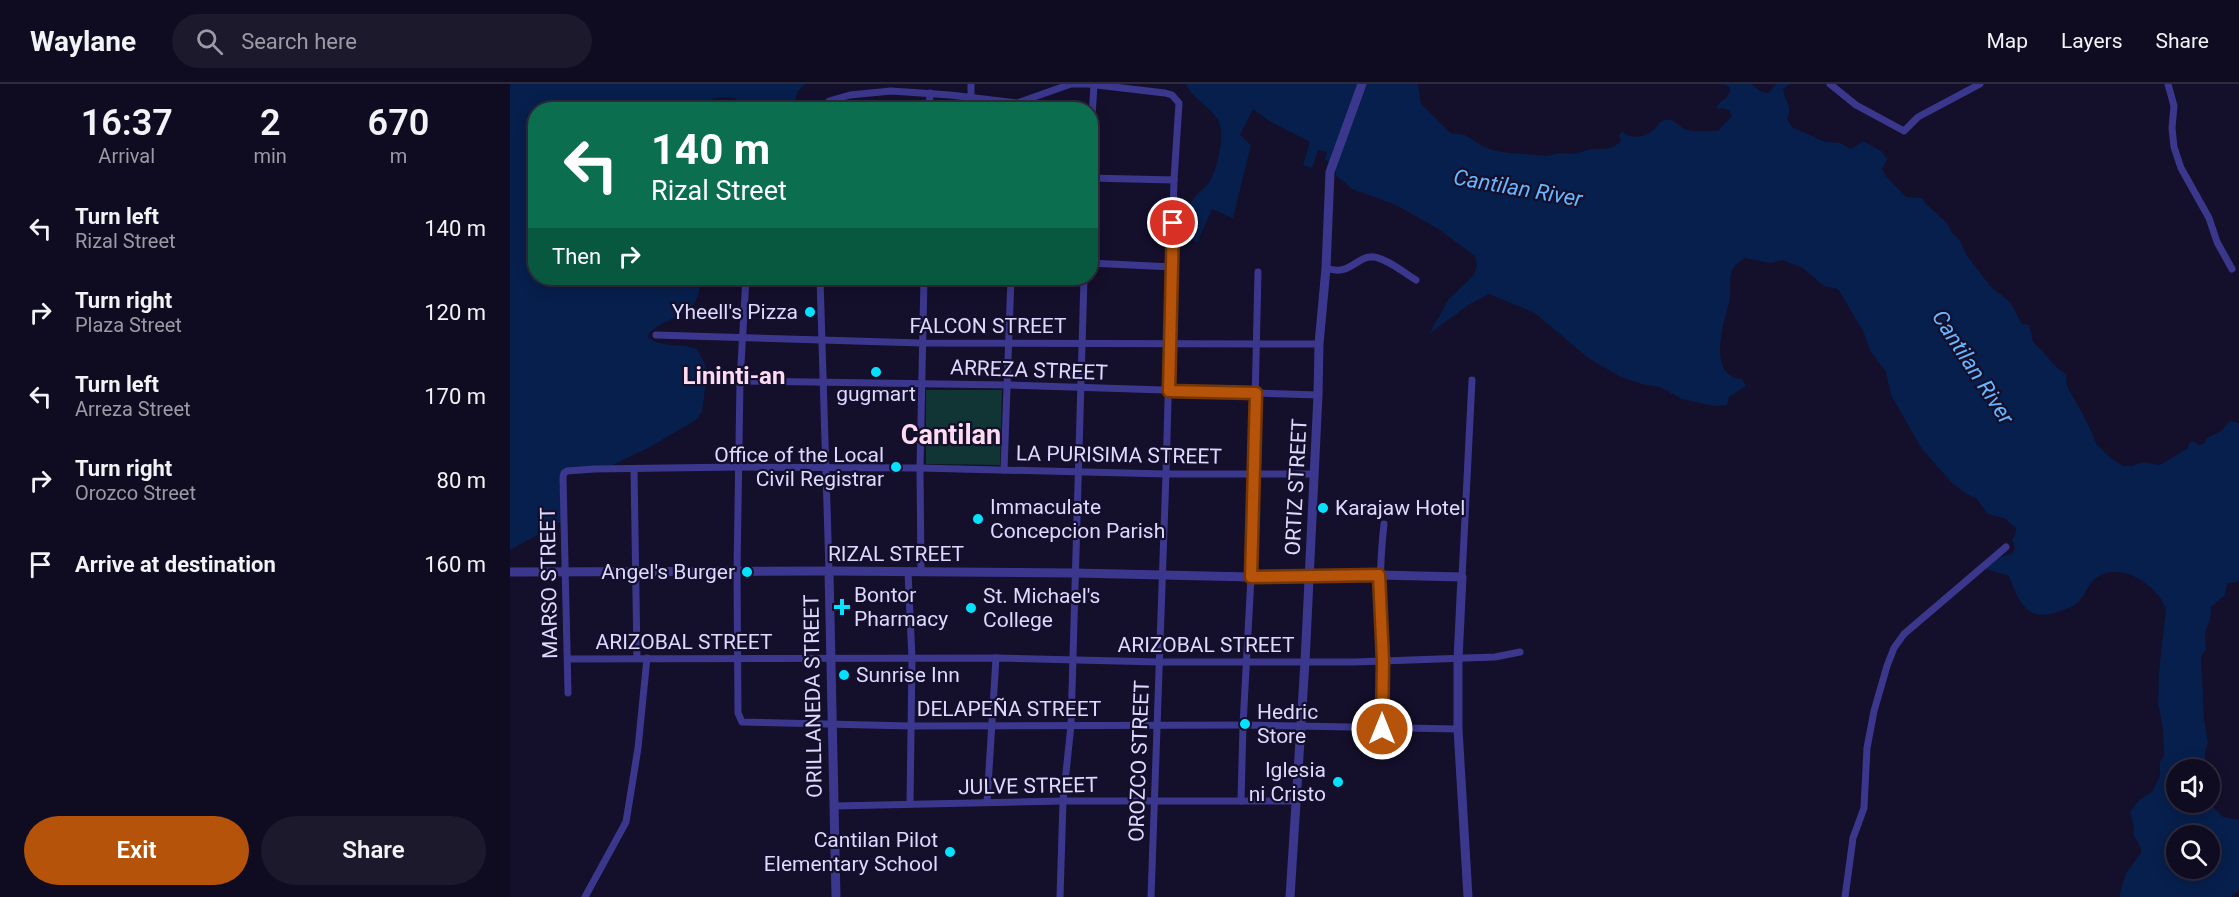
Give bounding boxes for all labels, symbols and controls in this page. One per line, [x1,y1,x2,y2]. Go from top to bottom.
search box [172,14,592,68]
text: Waylane [30,25,136,58]
icon: search [193,25,226,58]
text: Search here [241,29,357,54]
text: Map [1986,29,2028,53]
text: Layers [2061,29,2122,53]
text: Share [2155,29,2209,53]
text: 16:37 [81,102,173,144]
text: 2 [260,102,280,144]
text: 670 [368,102,429,144]
text: 140 m [651,125,770,174]
icon: left [552,126,630,204]
text: Arrival [98,144,155,168]
text: min [253,144,287,168]
text: m [390,144,407,168]
water label: Cantilan River [1452,164,1585,212]
text: Rizal Street [651,175,787,207]
pin [1147,197,1198,248]
text: Turn left [75,204,159,229]
icon: arrive [1156,206,1189,239]
icon: left [24,212,57,245]
text: 140 m [424,216,486,241]
text: Rizal Street [75,229,176,253]
icon: right [613,240,646,273]
text: Then [552,244,601,269]
text: Turn right [75,288,172,313]
icon: right [24,296,57,329]
text: 120 m [424,300,486,325]
place label: Yheell's Pizza [672,300,798,324]
marker: Yheell's Pizza [803,305,817,319]
water label: Cantilan River [1927,305,2019,429]
text: Plaza Street [75,313,182,337]
street label: FALCON STREET [909,314,1067,338]
street label: ARREZA STREET [950,355,1109,385]
district label: Lininti-an [683,362,785,390]
marker: gugmart [869,365,883,379]
text: Turn left [75,372,159,397]
icon: left [24,380,57,413]
place label: gugmart [836,382,916,406]
text: 170 m [424,384,486,409]
text: Arreza Street [75,397,191,421]
street label: ORTIZ STREET [1280,417,1312,556]
district label: Cantilan [901,419,1001,451]
street label: LA PURISIMA STREET [1016,441,1223,469]
place label: Office of the Local Civil Registrar [714,443,884,491]
text: Turn right [75,456,172,481]
marker: Office of the Local Civil Registrar [889,460,903,474]
icon: right [24,464,57,497]
text: 80 m [437,468,486,493]
text: Orozco Street [75,481,196,505]
place label: Immaculate Concepcion Parish [990,495,1165,543]
place label: Karajaw Hotel [1335,496,1465,520]
marker: Karajaw Hotel [1316,501,1330,515]
street label: MARSO STREET [536,506,562,659]
marker: Immaculate Concepcion Parish [971,512,985,526]
street label: RIZAL STREET [828,542,965,566]
icon: arrive [24,548,57,581]
text: Arrive at destination [75,552,276,577]
text: 160 m [424,552,486,577]
place label: Angel's Burger [601,560,735,584]
marker: Angel's Burger [740,565,754,579]
place label: Bontor Pharmacy [854,583,948,631]
place label: St. Michael's College [983,584,1100,632]
street label: ORILLANEDA STREET [799,594,827,798]
marker: Bontor Pharmacy [835,600,849,614]
marker: St. Michael's College [964,601,978,615]
street label: ARIZOBAL STREET [596,630,773,654]
street label: ARIZOBAL STREET [1118,633,1295,657]
place label: Sunrise Inn [856,663,960,687]
marker: Sunrise Inn [837,668,851,682]
street label: OROZCO STREET [1124,679,1154,842]
street label: DELAPEÑA STREET [917,697,1102,721]
position arrow [1350,697,1414,761]
place label: Hedric Store [1257,700,1318,748]
marker: Hedric Store [1238,717,1252,731]
place label: Iglesia ni Cristo [1249,758,1326,806]
map controls [2166,759,2220,879]
button: sound [2166,759,2220,813]
street label: JULVE STREET [958,773,1099,799]
marker: Iglesia ni Cristo [1331,775,1345,789]
button: Exit [24,816,249,885]
button: Share [261,816,486,885]
button: search [2166,825,2220,879]
place label: Cantilan Pilot Elementary School [764,828,938,876]
marker: Cantilan Pilot Elementary School [943,845,957,859]

